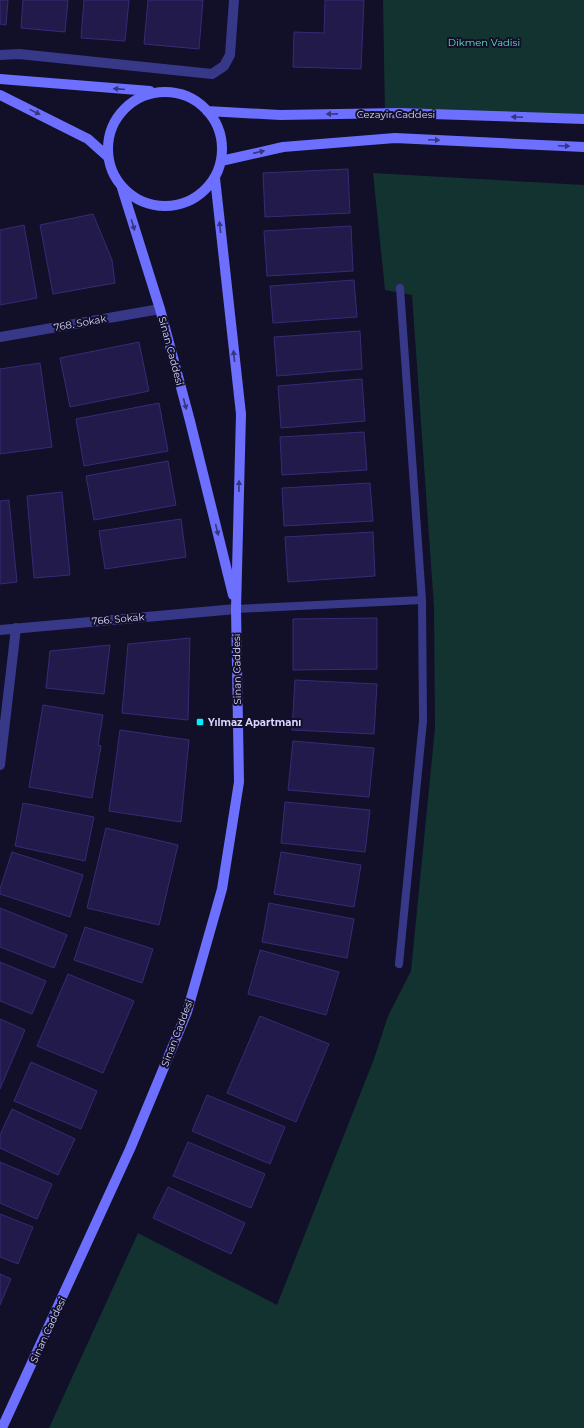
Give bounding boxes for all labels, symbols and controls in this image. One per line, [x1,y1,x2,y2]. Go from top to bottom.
park label: Dikmen Vadisi [448,36,520,49]
one-way arrow [113,85,125,92]
street label: Cezayir Caddesi [357,108,435,121]
one-way arrow [29,109,41,115]
one-way arrow [325,111,338,117]
one-way arrow [510,114,523,120]
one-way arrow [428,136,440,143]
one-way arrow [558,143,570,150]
one-way arrow [253,149,265,155]
one-way arrow [131,220,137,232]
one-way arrow [217,221,223,233]
street label: 768. Sokak [53,312,107,334]
street label: Sinan Caddesi [156,315,186,387]
one-way arrow [231,350,238,362]
one-way arrow [183,398,189,410]
one-way arrow [236,479,242,492]
one-way arrow [214,524,220,536]
street label: 766. Sokak [91,610,145,628]
street label: Sinan Caddesi [230,633,244,705]
place label: Yılmaz Apartmanı [207,716,301,729]
marker: Yılmaz Apartmanı [195,717,205,727]
street label: Sinan Caddesi [158,998,196,1068]
street label: Sinan Caddesi [27,1295,69,1365]

